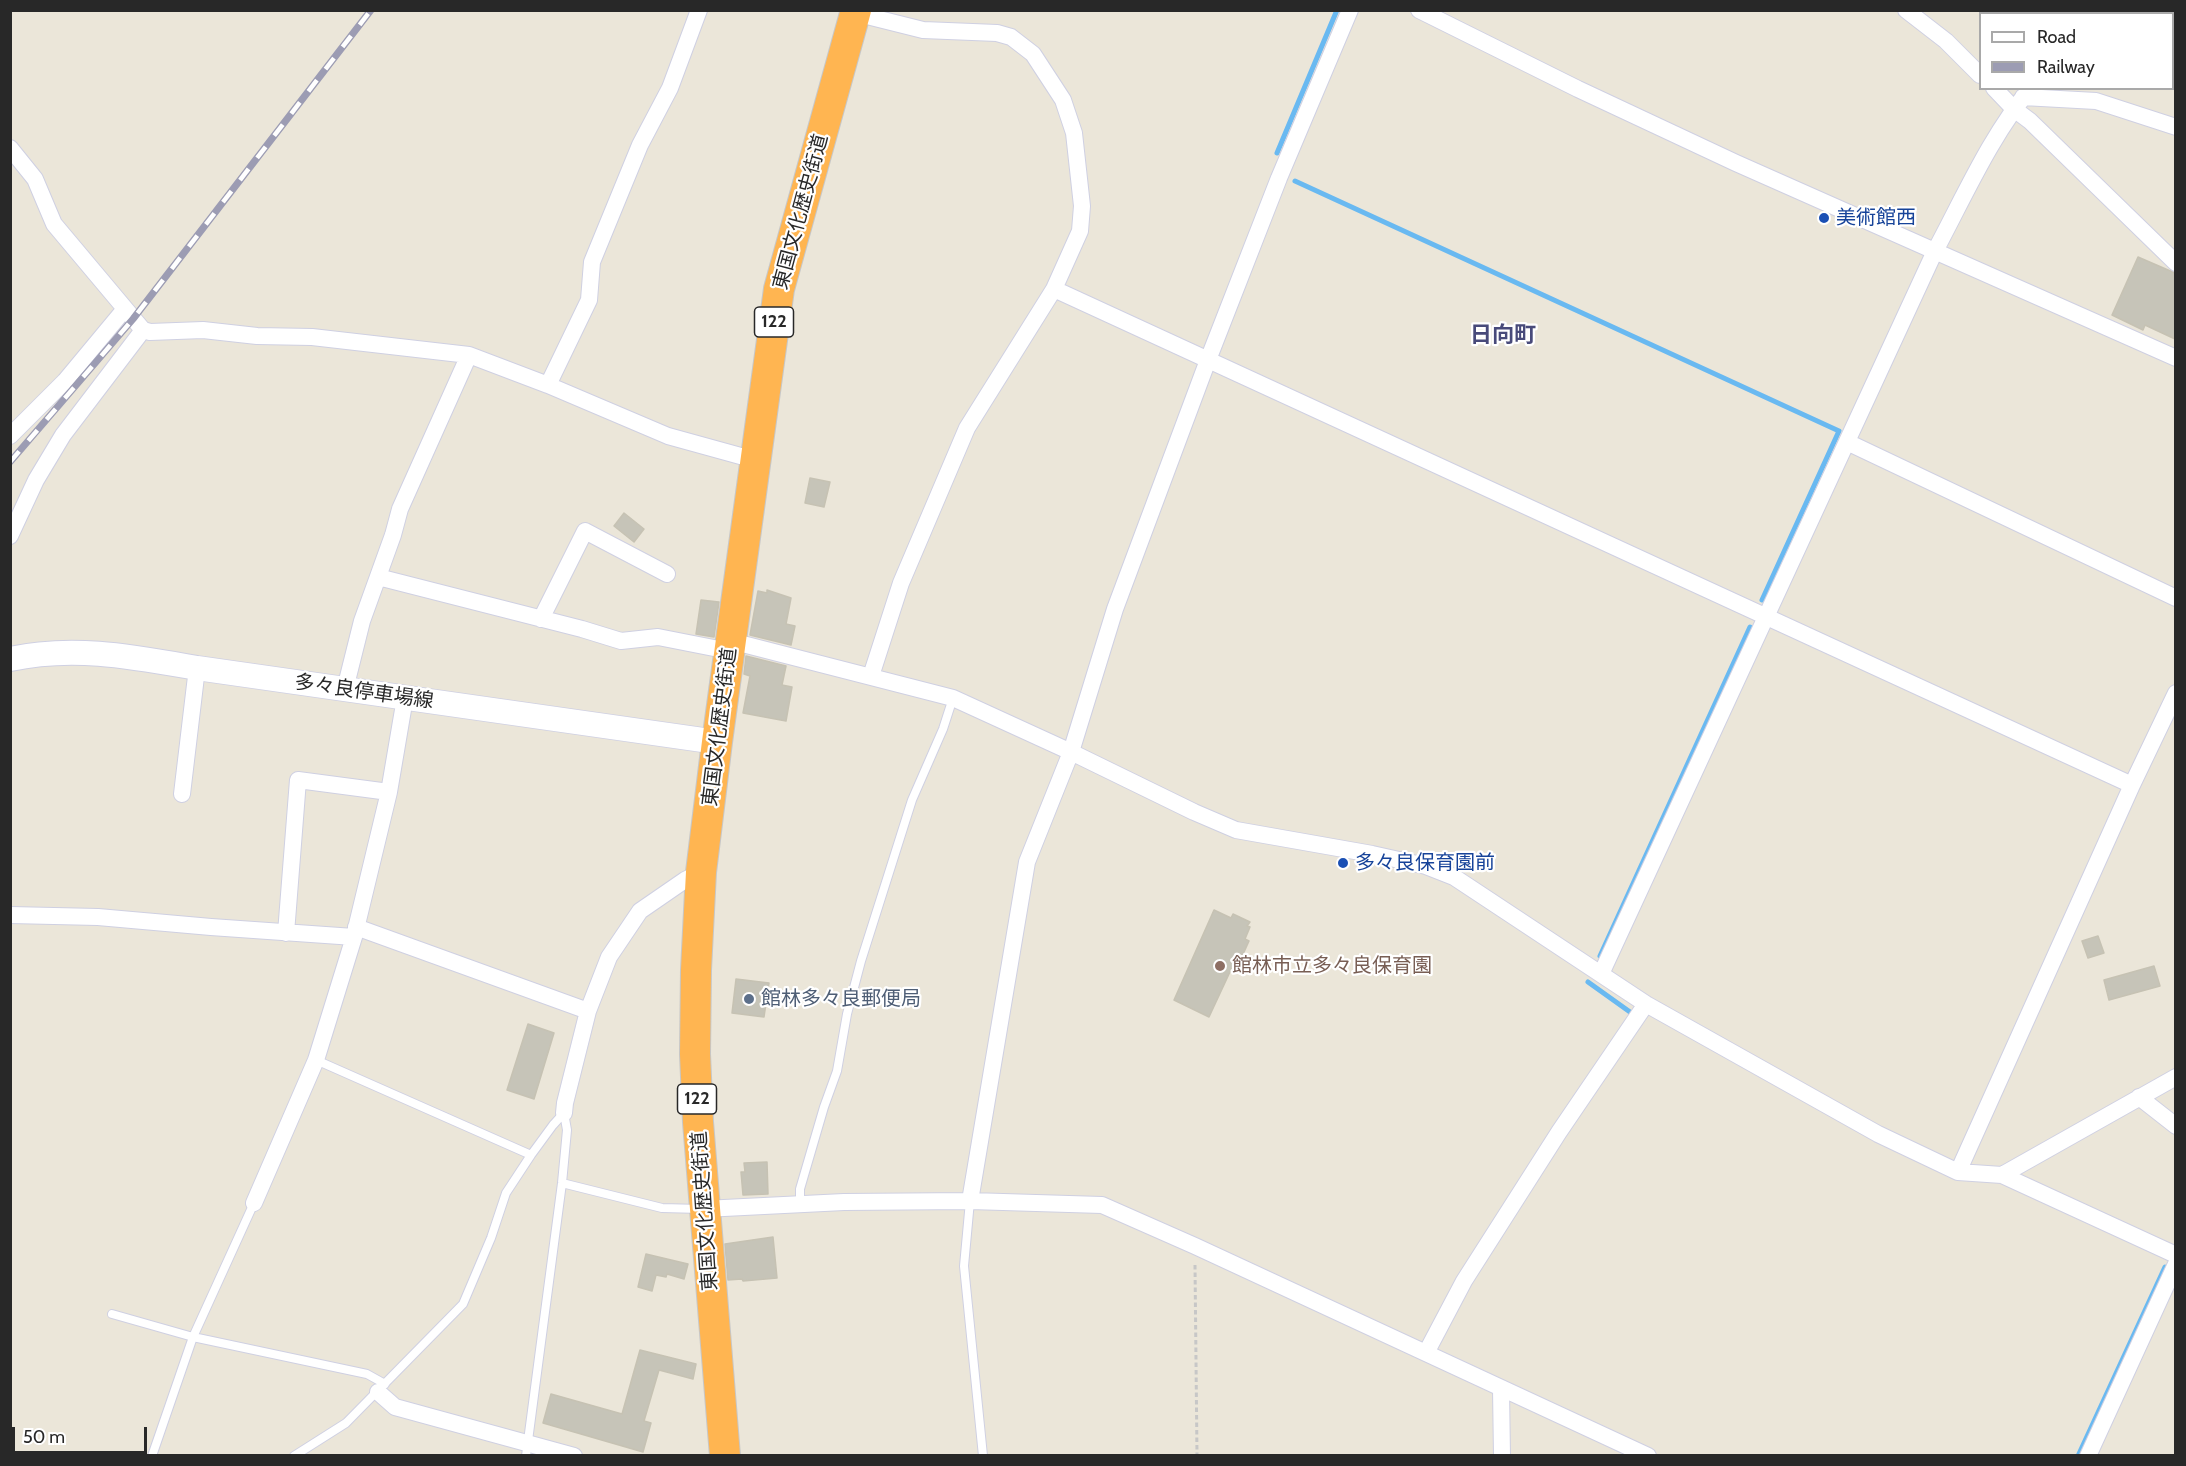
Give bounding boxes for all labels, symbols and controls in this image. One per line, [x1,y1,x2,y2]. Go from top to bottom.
legend [1979,12,2174,90]
text: Road [2037,26,2076,48]
text: Railway [2037,56,2095,78]
street label: 東国文化歴史街道 [769,132,833,292]
place label: 美術館西 [1836,206,1916,230]
marker: 美術館西 [1817,211,1831,225]
road number: 122 [754,307,794,337]
district label: 日向町 [1470,323,1536,349]
street label: 東国文化歴史街道 [698,646,742,808]
street label: 多々良停車場線 [293,670,435,714]
place label: 多々良保育園前 [1355,851,1495,875]
marker: 多々良保育園前 [1336,856,1350,870]
place label: 館林市立多々良保育園 [1232,954,1432,978]
marker: 館林市立多々良保育園 [1213,959,1227,973]
place label: 館林多々良郵便局 [761,987,921,1011]
marker: 館林多々良郵便局 [742,992,756,1006]
road number: 122 [678,1084,716,1114]
street label: 東国文化歴史街道 [687,1130,723,1292]
scale bar [15,1415,150,1453]
text: 50 m [23,1426,65,1448]

